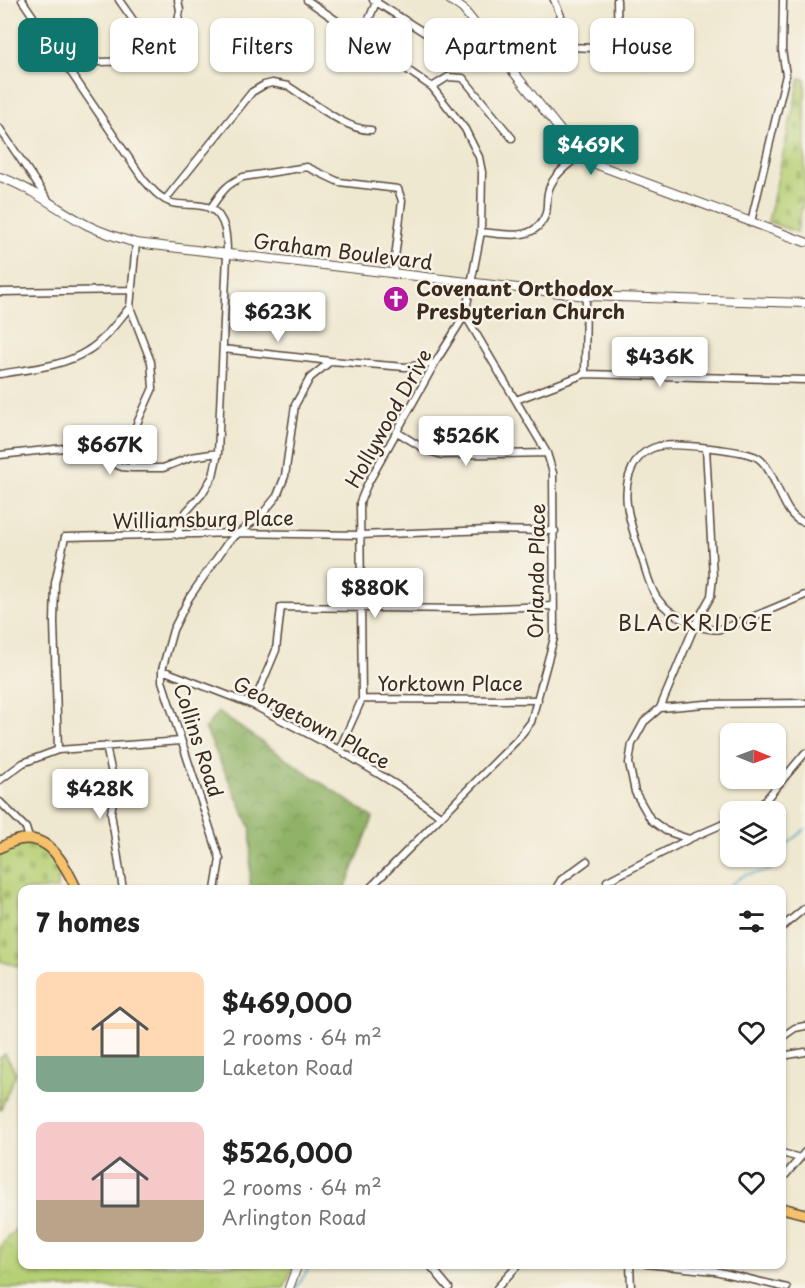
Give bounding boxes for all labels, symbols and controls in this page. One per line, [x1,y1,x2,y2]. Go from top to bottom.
chip: Buy [18,18,98,72]
chip: Rent [110,18,198,72]
chip: Filters [210,18,314,72]
chip: New [326,18,412,72]
chip: Apartment [424,18,578,72]
chip: House [590,18,694,72]
pin: $469K [549,125,633,176]
text: $469K [557,129,625,159]
street label: Graham Boulevard [252,225,434,277]
place label: Covenant Orthodox Presbyterian Church [416,273,625,326]
church icon: Covenant Orthodox Presbyterian Church [381,284,411,314]
pin: $623K [236,292,320,343]
text: $623K [244,296,312,326]
pin: $436K [618,337,702,388]
text: $436K [626,341,694,371]
street label: Hollywood Drive [337,343,439,493]
pin: $526K [424,416,508,467]
text: $526K [433,420,499,450]
pin: $667K [68,425,152,476]
text: $667K [77,429,143,459]
street label: Williamsburg Place [112,502,294,536]
street label: Orlando Place [520,503,552,639]
pin: $880K [333,568,417,619]
text: $880K [341,572,409,602]
district label: BLACKRIDGE [618,606,774,638]
street label: Georgetown Place [228,668,396,776]
street label: Yorktown Place [377,668,523,698]
street label: Collins Road [166,679,232,801]
north arrow [720,723,786,789]
map controls [720,723,786,867]
pin: $428K [58,769,142,820]
text: $428K [66,773,134,803]
button: layers [720,801,786,867]
text: 7 homes [36,902,140,941]
icon: filters [735,905,768,938]
text: $469,000 [222,983,352,1022]
icon: home [84,996,156,1068]
icon: heart [735,1016,768,1049]
text: 2 rooms · 64 m² [222,1022,382,1052]
text: Laketon Road [222,1052,353,1082]
text: $526,000 [222,1133,353,1172]
icon: home [84,1146,156,1218]
icon: heart [735,1166,768,1199]
text: 2 rooms · 64 m² [222,1172,382,1202]
text: Arlington Road [222,1202,367,1232]

